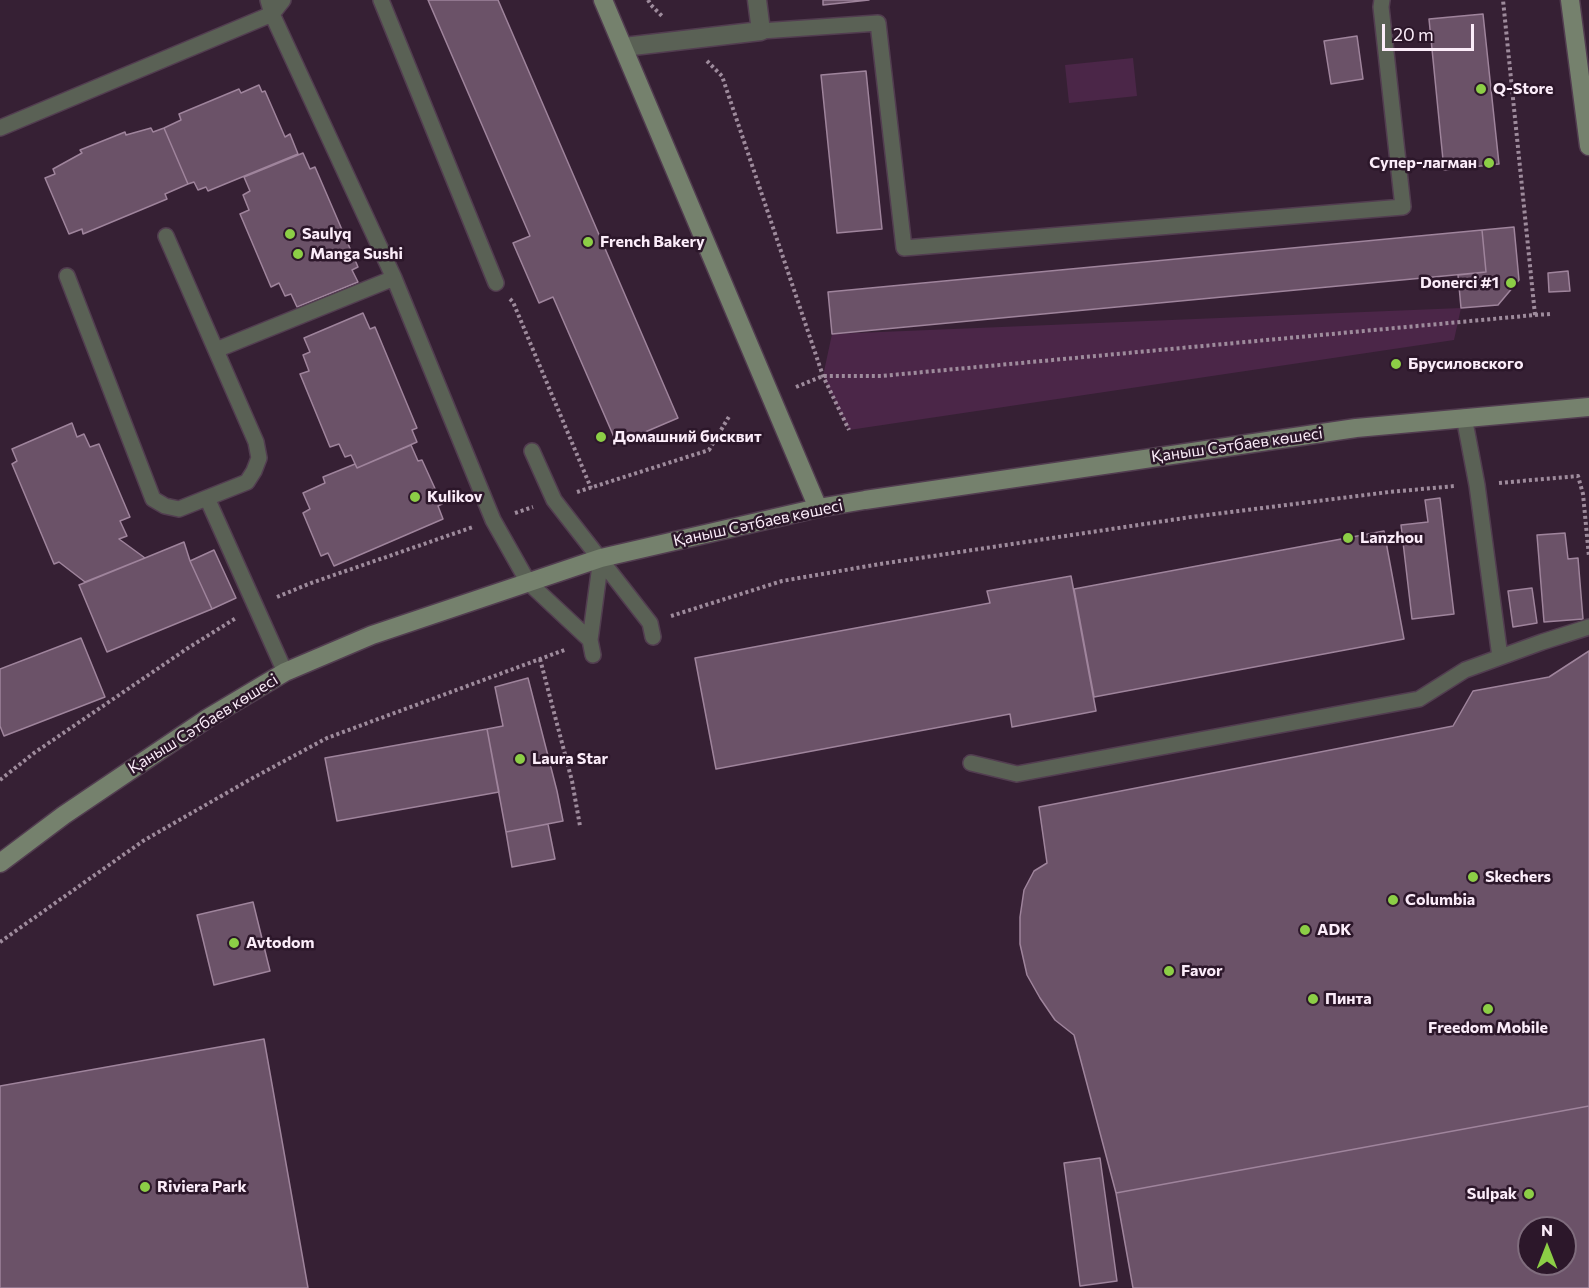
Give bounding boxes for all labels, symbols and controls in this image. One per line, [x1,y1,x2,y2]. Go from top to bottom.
scale bar [1385,12,1476,50]
text: 20 m [1393,23,1434,45]
place label: Q-Store [1493,79,1553,99]
marker: Q-Store [1474,82,1488,96]
place label: Супер-лагман [1369,153,1477,173]
marker: Супер-лагман [1482,156,1496,170]
place label: Saulyq [302,224,351,244]
marker: Saulyq [283,227,297,241]
place label: French Bakery [600,232,705,252]
marker: French Bakery [581,235,595,249]
place label: Manga Sushi [310,244,403,264]
marker: Manga Sushi [291,247,305,261]
place label: Donerci #1 [1420,273,1499,293]
marker: Donerci #1 [1504,276,1518,290]
place label: Брусиловского [1408,354,1523,374]
marker: Брусиловского [1389,357,1403,371]
street label: Қаныш Сәтбаев көшесі [1150,423,1324,467]
place label: Домашний бисквит [613,427,762,447]
marker: Домашний бисквит [594,430,608,444]
place label: Kulikov [427,487,483,507]
marker: Kulikov [408,490,422,504]
street label: Қаныш Сәтбаев көшесі [671,496,845,550]
place label: Lanzhou [1360,528,1423,548]
marker: Lanzhou [1341,531,1355,545]
street label: Қаныш Сәтбаев көшесі [125,670,281,778]
place label: Laura Star [532,749,608,769]
marker: Laura Star [513,752,527,766]
place label: Skechers [1485,867,1551,887]
marker: Skechers [1466,870,1480,884]
place label: Columbia [1405,890,1475,910]
marker: Columbia [1386,893,1400,907]
place label: ADK [1317,920,1351,940]
marker: ADK [1298,923,1312,937]
place label: Avtodom [246,933,315,953]
marker: Avtodom [227,936,241,950]
place label: Favor [1181,961,1223,981]
marker: Favor [1162,964,1176,978]
place label: Пинта [1325,989,1372,1009]
marker: Пинта [1306,992,1320,1006]
marker: Freedom Mobile [1481,1002,1495,1016]
place label: Freedom Mobile [1428,1018,1548,1038]
place label: Riviera Park [157,1177,247,1197]
marker: Riviera Park [138,1180,152,1194]
place label: Sulpak [1467,1184,1517,1204]
marker: Sulpak [1522,1187,1536,1201]
north arrow [1517,1216,1577,1276]
text: N [1541,1220,1553,1239]

